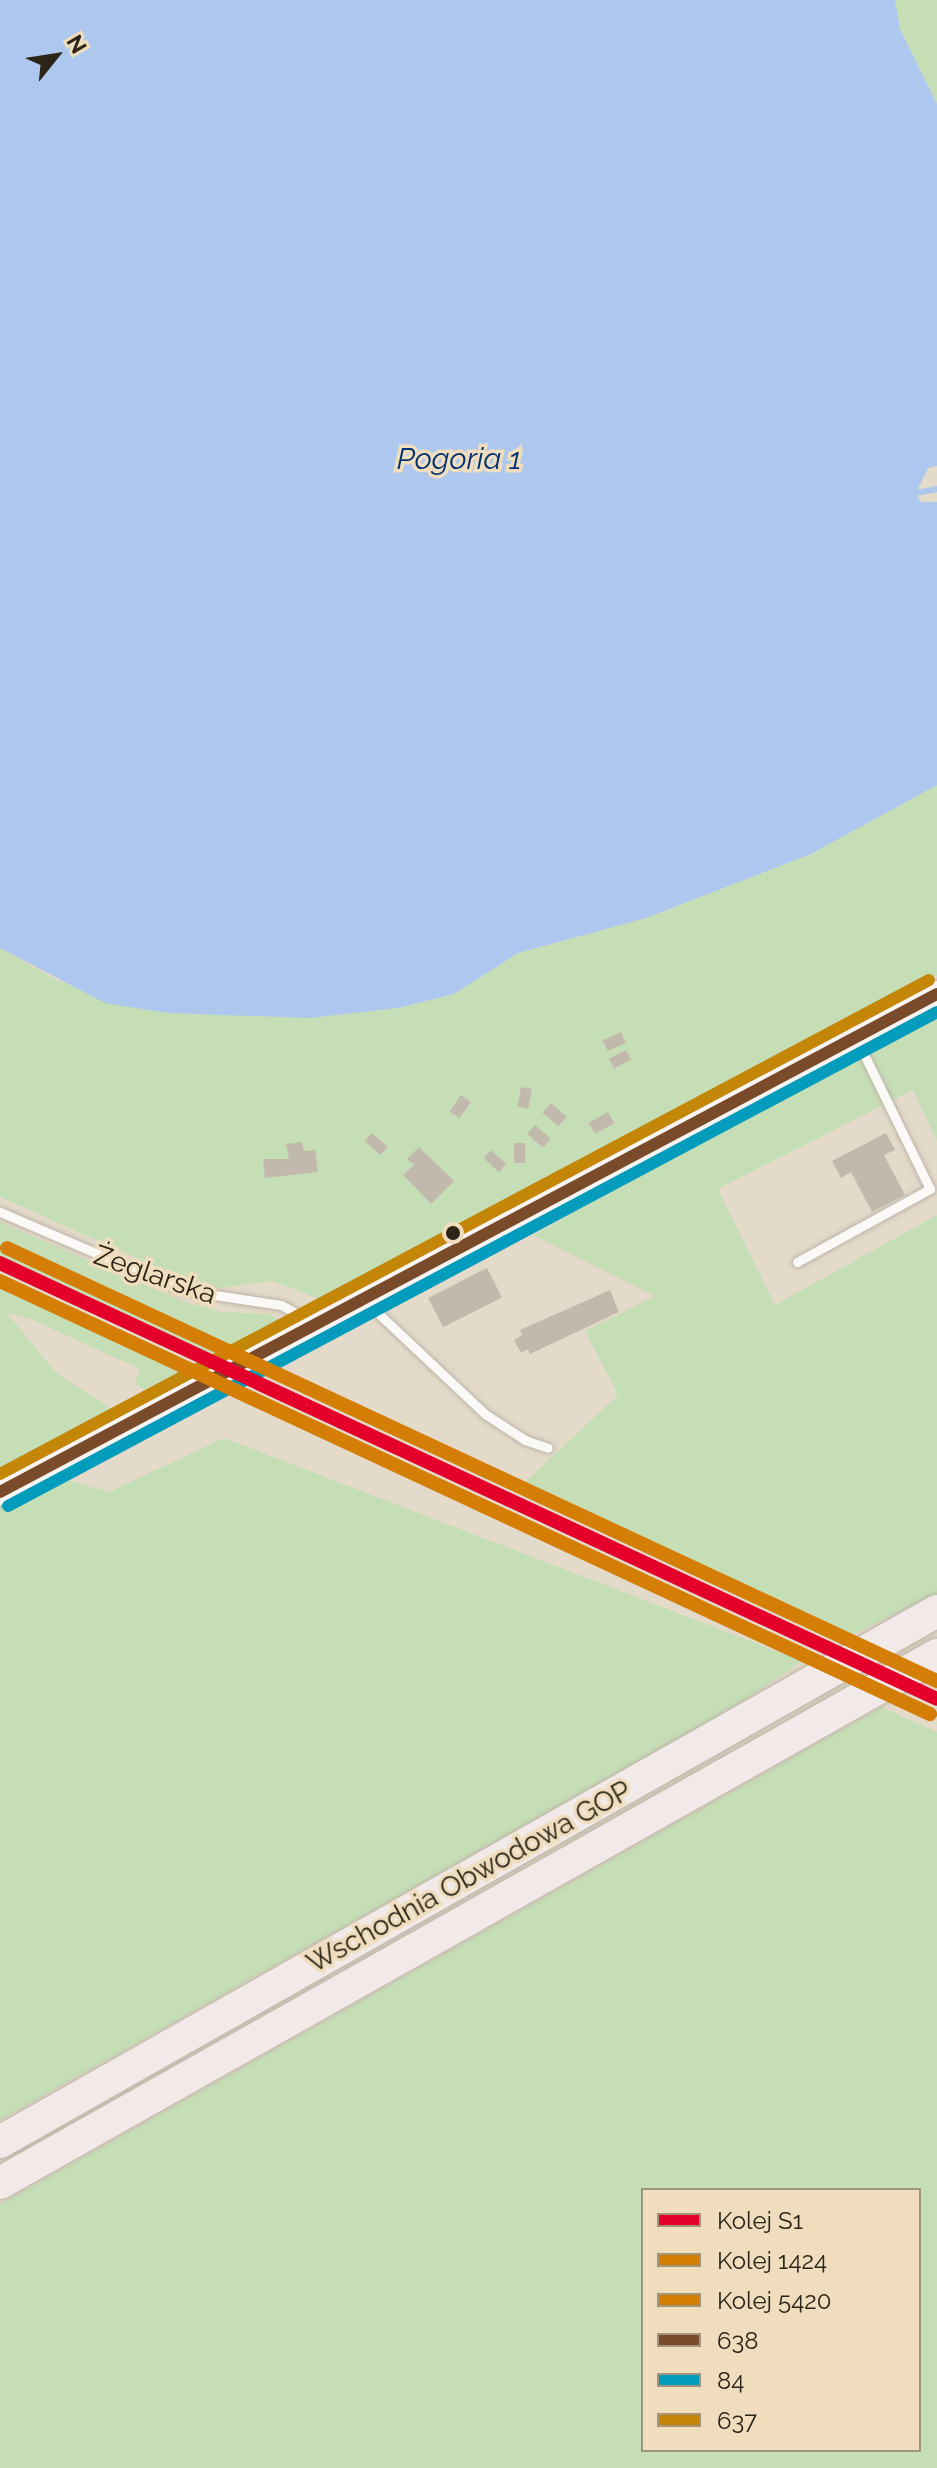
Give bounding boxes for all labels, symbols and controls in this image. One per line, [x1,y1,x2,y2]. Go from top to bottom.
north arrow [16,16,96,96]
text: N [61,30,92,58]
water label: Pogoria 1 [397,441,521,477]
unlabelled marker [445,1225,461,1241]
street label: Żeglarska [89,1238,221,1312]
street label: Wschodnia Obwodowa GOP [301,1774,637,1980]
legend [641,2188,921,2452]
text: Kolej S1 [717,2206,803,2235]
text: Kolej 1424 [717,2246,827,2275]
text: Kolej 5420 [717,2286,831,2315]
text: 638 [717,2326,759,2355]
text: 84 [717,2366,744,2395]
text: 637 [717,2406,757,2435]

